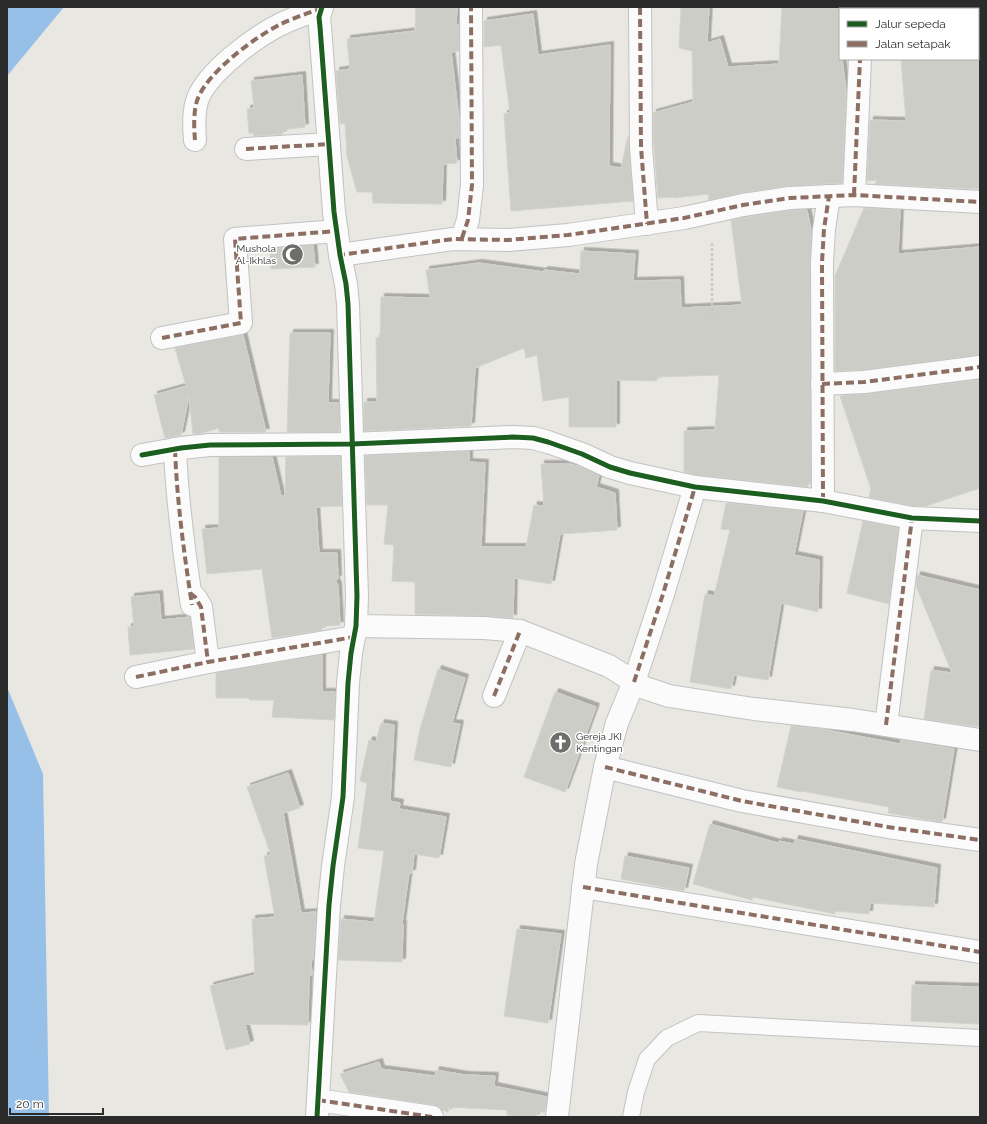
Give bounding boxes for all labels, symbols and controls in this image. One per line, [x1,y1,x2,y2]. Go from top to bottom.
legend [839,8,979,60]
text: Jalur sepeda [875,17,946,31]
text: Jalan setapak [875,37,951,51]
mosque icon: Mushola Al-Ikhlas [279,241,305,267]
place label: Mushola Al-Ikhlas [236,243,276,266]
church icon: Gereja JKI Kentingan [547,729,573,755]
place label: Gereja JKI Kentingan [576,731,623,754]
scale bar [10,1090,103,1116]
text: 20 m [16,1097,44,1111]

